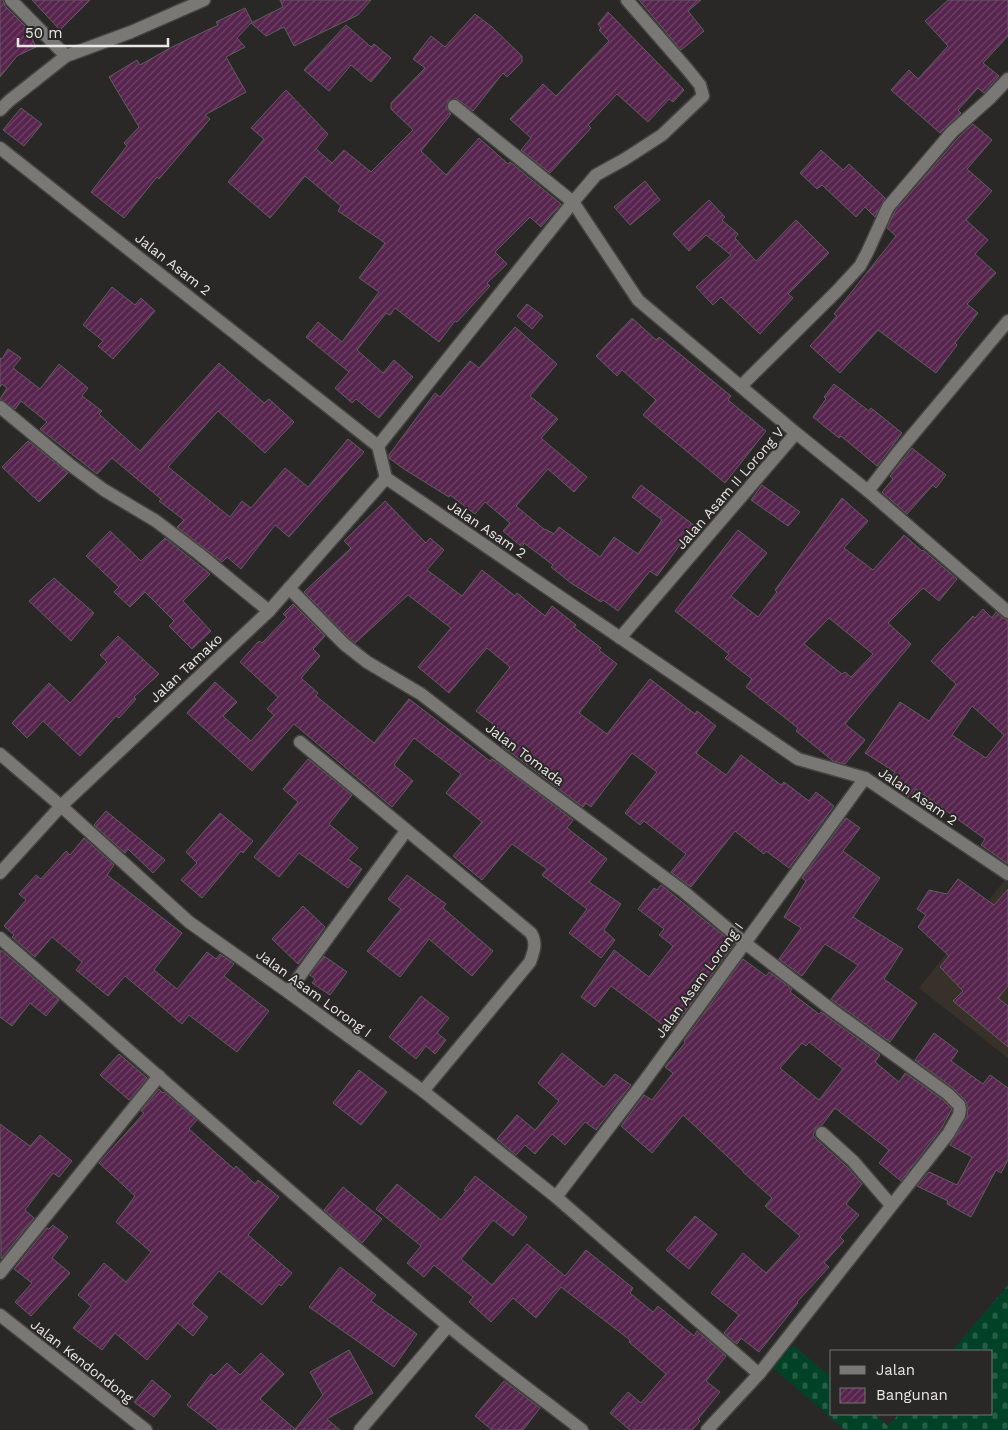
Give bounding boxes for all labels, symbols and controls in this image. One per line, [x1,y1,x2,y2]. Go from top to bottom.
scale bar [18,15,168,47]
text: 50 m [25,24,62,42]
street label: Jalan Asam 2 [132,230,214,298]
street label: Jalan Asam II Lorong V [673,424,787,552]
street label: Jalan Asam 2 [445,497,529,561]
street label: Jalan Tamako [146,630,226,706]
street label: Jalan Tomada [483,719,567,789]
street label: Jalan Asam 2 [876,764,960,828]
street label: Jalan Asam Lorong I [652,919,746,1041]
street label: Jalan Asam Lorong I [253,946,375,1040]
street label: Jalan Kendondong [28,1316,137,1406]
legend [830,1350,993,1415]
text: Jalan [876,1361,915,1379]
text: Bangunan [876,1386,948,1404]

